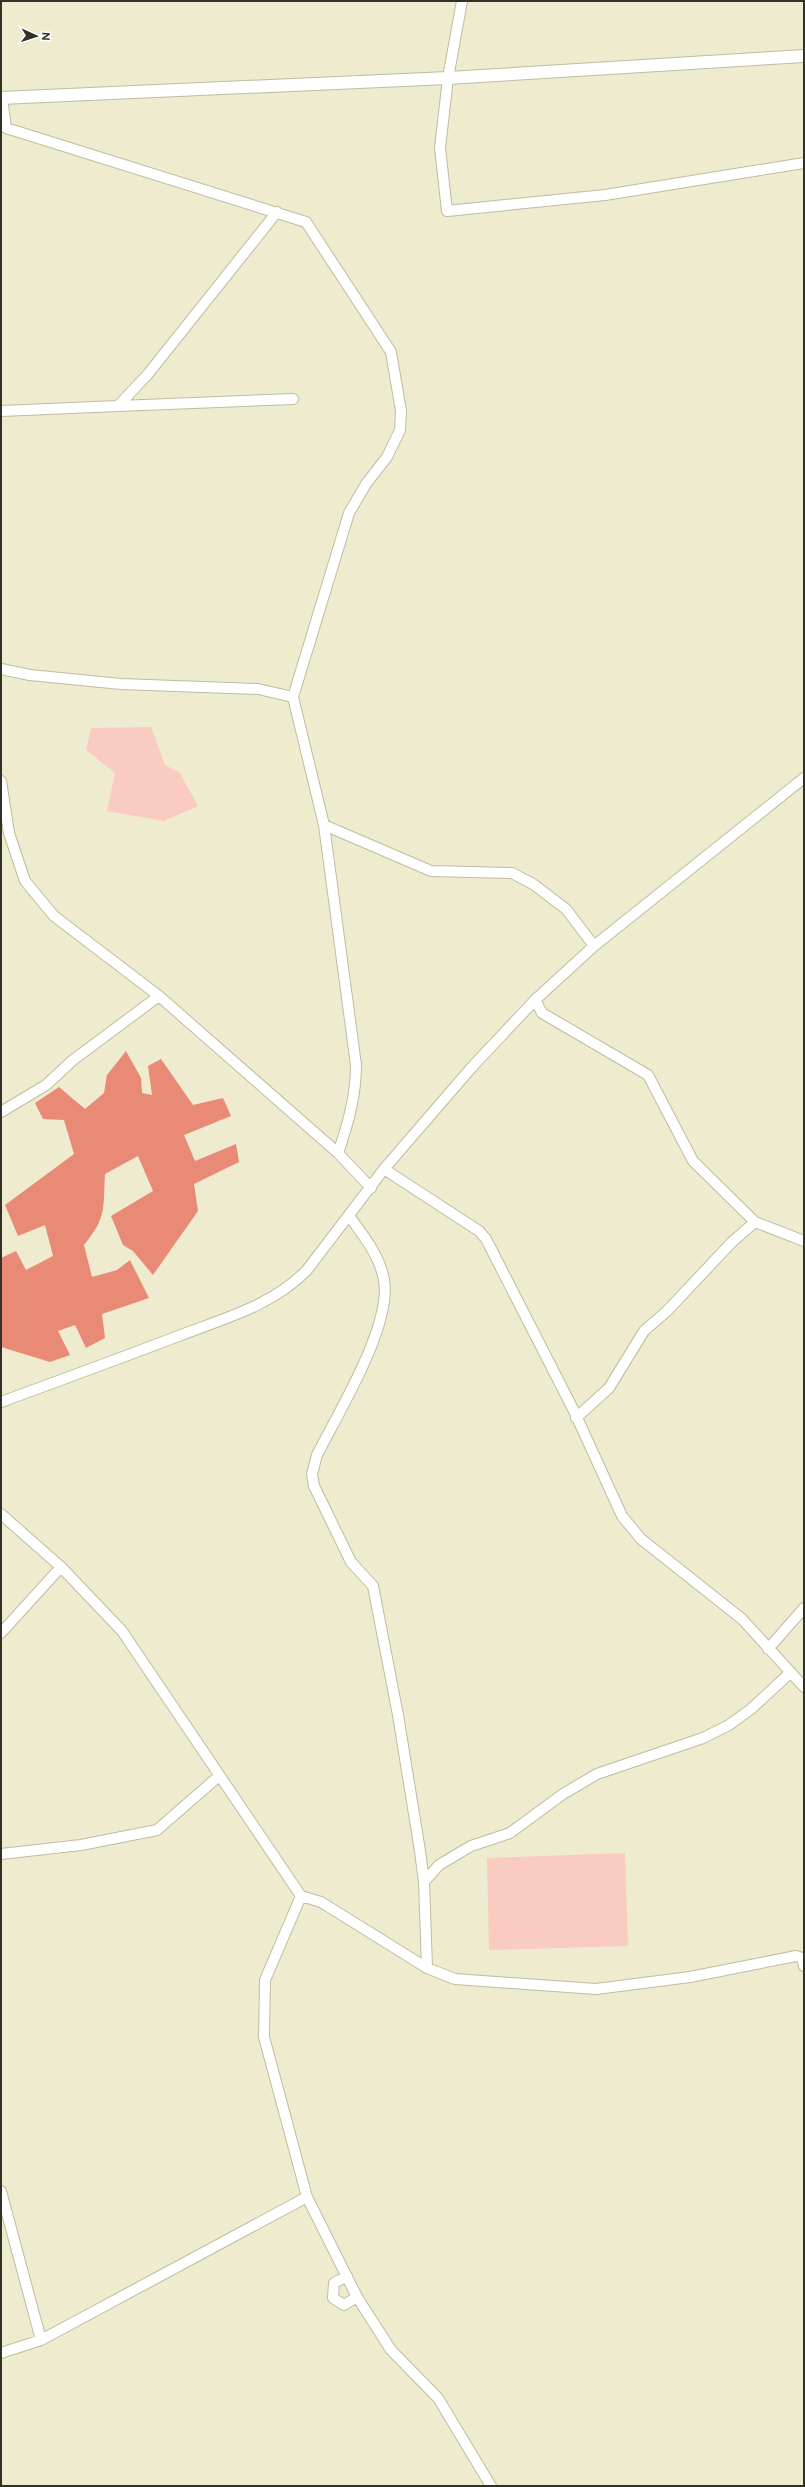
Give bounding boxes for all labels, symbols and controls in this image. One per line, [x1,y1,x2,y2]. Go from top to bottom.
north arrow [16,16,56,56]
text: N [39,32,52,41]

